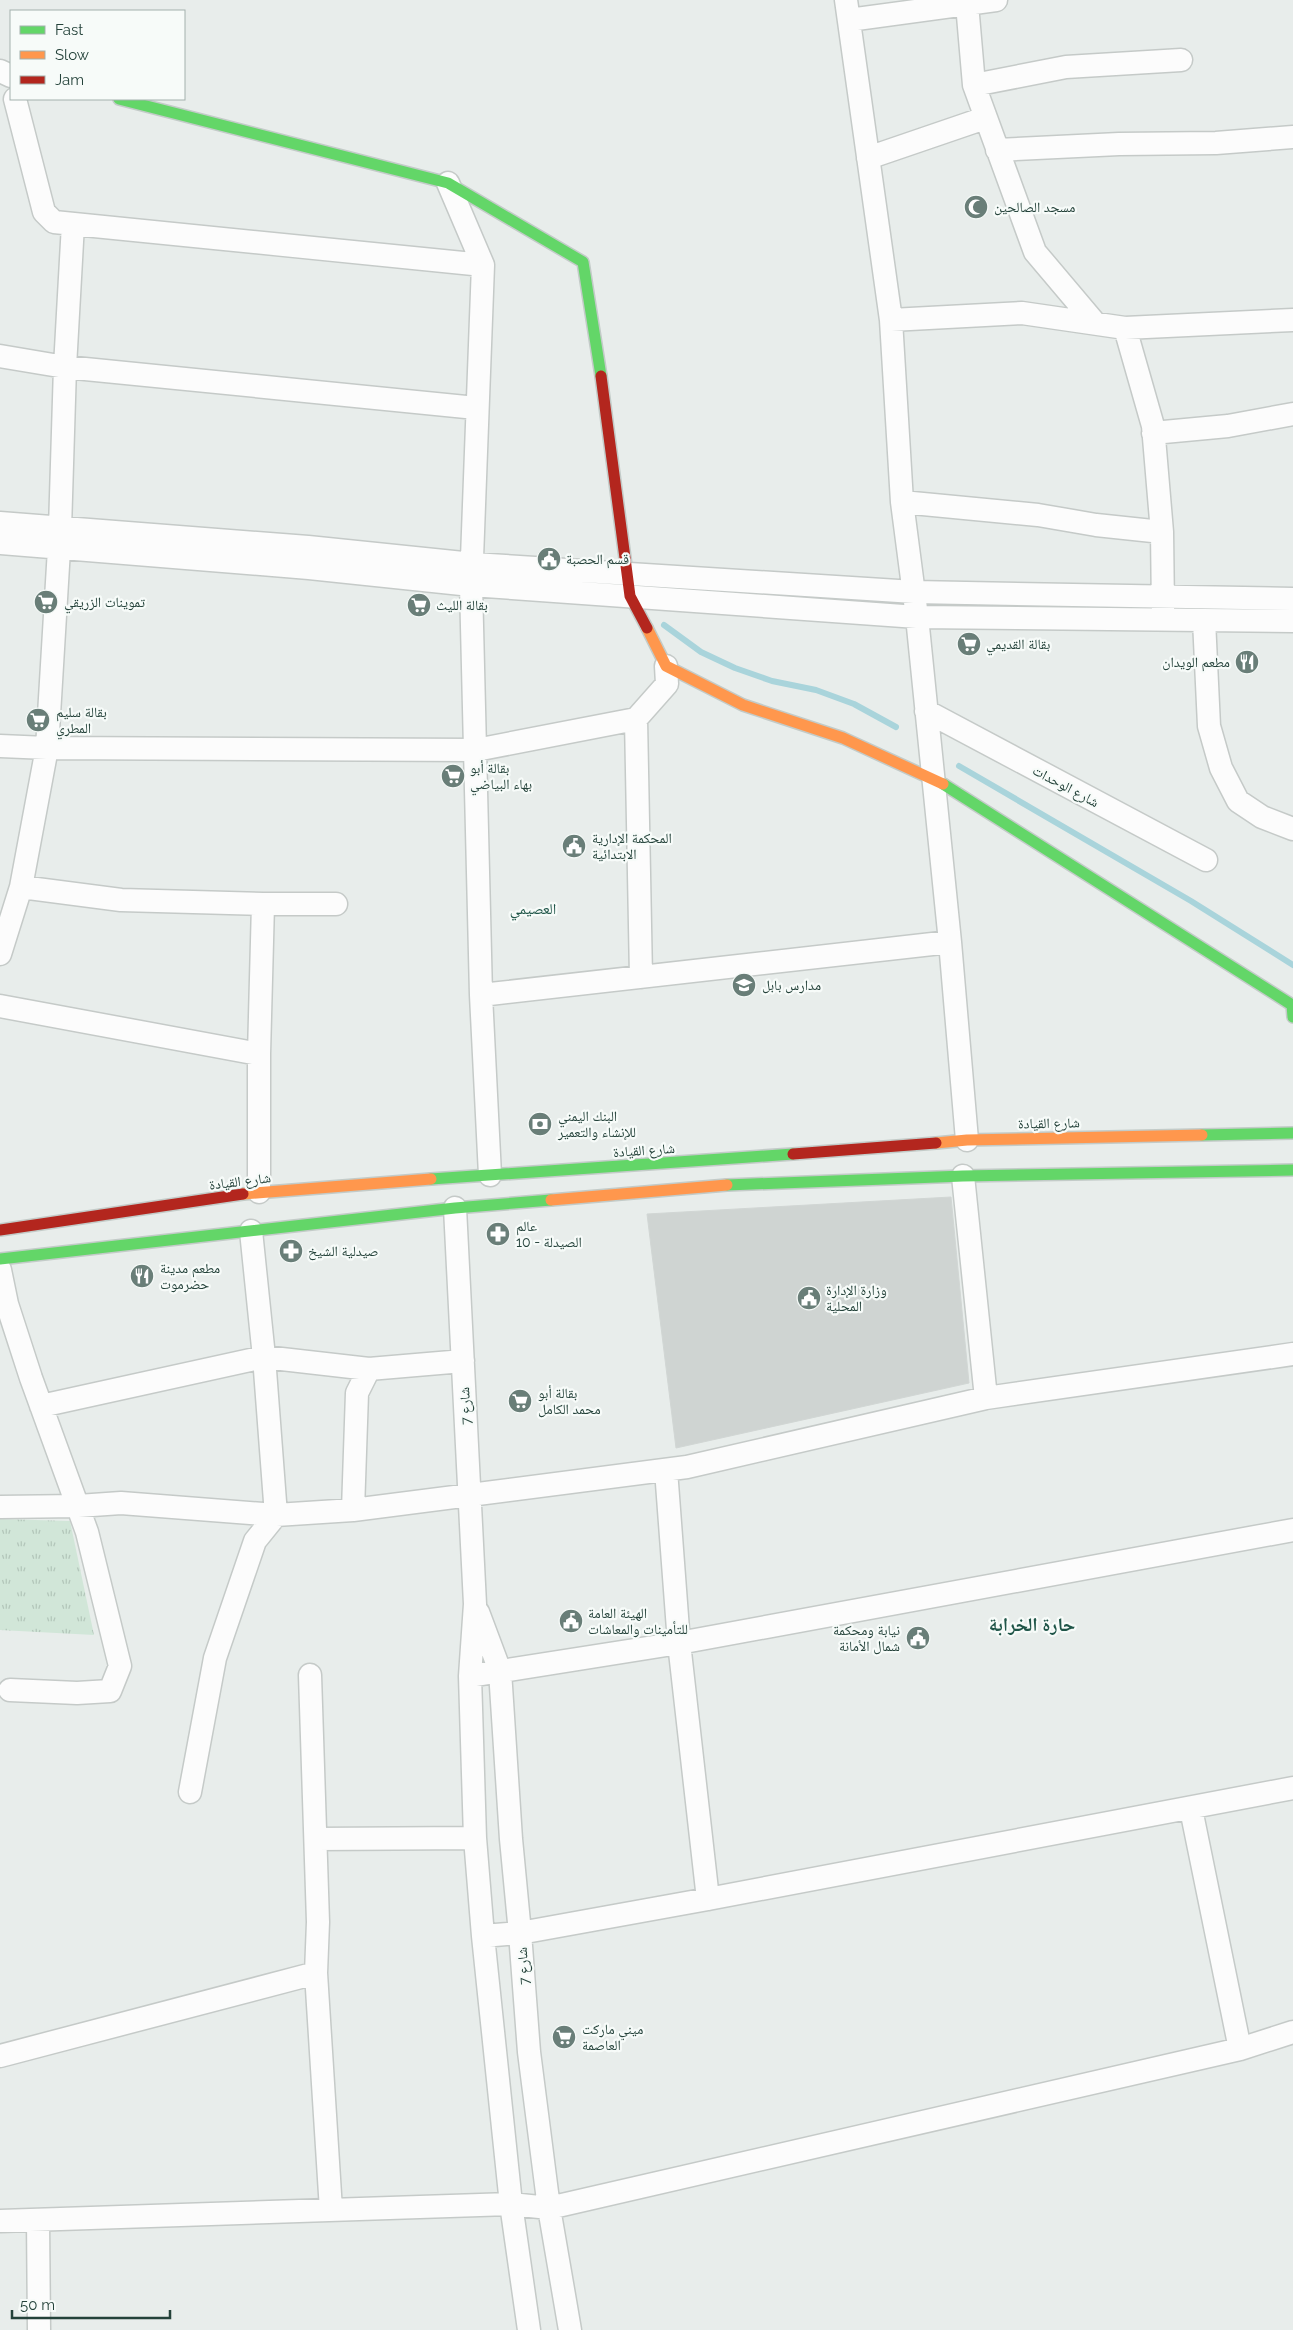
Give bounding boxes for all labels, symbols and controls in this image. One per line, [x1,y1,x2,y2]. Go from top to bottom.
legend [10,10,185,100]
text: Fast [55,21,83,39]
text: Slow [55,46,89,64]
text: Jam [55,71,84,89]
mosque icon: مسجد الصالحين [963,194,989,220]
place label: مسجد الصالحين [994,199,1075,216]
public building icon: قسم الحصبة [536,546,562,572]
place label: قسم الحصبة [566,551,629,569]
supermarket icon: تموينات الزريقي [33,589,59,615]
supermarket icon: بقالة الليث [406,592,432,618]
place label: تموينات الزريقي [64,594,145,614]
place label: بقالة الليث [436,597,488,613]
supermarket icon: بقالة القديمي [956,631,982,657]
place label: بقالة القديمي [986,636,1050,656]
restaurant icon: مطعم الويدان [1234,649,1260,675]
place label: مطعم الويدان [1162,654,1230,672]
place label: بقالة سليم المطري [56,704,107,740]
supermarket icon: بقالة سليم المطري [25,707,51,733]
place label: بقالة أبو بهاء البياضي [470,760,532,796]
street label: شارع الوحدات [1029,762,1102,812]
supermarket icon: بقالة أبو بهاء البياضي [440,763,466,789]
place label: المحكمة الإدارية الابتدائية [592,830,672,862]
public building icon: المحكمة الإدارية الابتدائية [561,833,587,859]
district label: العصيمي [510,900,556,921]
school or university icon: مدارس بابل [731,972,757,998]
place label: مدارس بابل [762,977,821,994]
place label: البنك اليمني للإنشاء والتعمير [557,1108,636,1141]
bank icon: البنك اليمني للإنشاء والتعمير [527,1111,553,1137]
street label: شارع القيادة [1018,1114,1080,1134]
street label: شارع القيادة [613,1140,676,1162]
street label: شارع القيادة [208,1169,272,1195]
place label: عالم الصيدلة - 10 [516,1218,582,1250]
pharmacy icon: عالم الصيدلة - 10 [485,1221,511,1247]
pharmacy icon: صيدلية الشيخ [278,1238,304,1264]
place label: صيدلية الشيخ [308,1243,379,1261]
place label: مطعم مدينة حضرموت [160,1260,220,1293]
restaurant icon: مطعم مدينة حضرموت [129,1263,155,1289]
place label: وزارة الإدارة المحلية [826,1282,887,1314]
public building icon: وزارة الإدارة المحلية [796,1285,822,1311]
place label: بقالة أبو محمد الكامل [538,1385,601,1418]
street label: شارع 7 [456,1387,476,1425]
supermarket icon: بقالة أبو محمد الكامل [507,1388,533,1414]
place label: الهيئة العامة للتأمينات والمعاشات [588,1605,688,1638]
public building icon: الهيئة العامة للتأمينات والمعاشات [558,1608,584,1634]
district label: حارة الخرابة [989,1613,1075,1636]
place label: نيابة ومحكمة شمال الأمانة [833,1622,900,1655]
public building icon: نيابة ومحكمة شمال الأمانة [905,1625,931,1651]
street label: شارع 7 [514,1947,534,1985]
place label: ميني ماركت العاصمة [582,2021,643,2053]
supermarket icon: ميني ماركت العاصمة [551,2024,577,2050]
scale bar [12,2288,170,2320]
text: 50 m [20,2296,55,2314]

